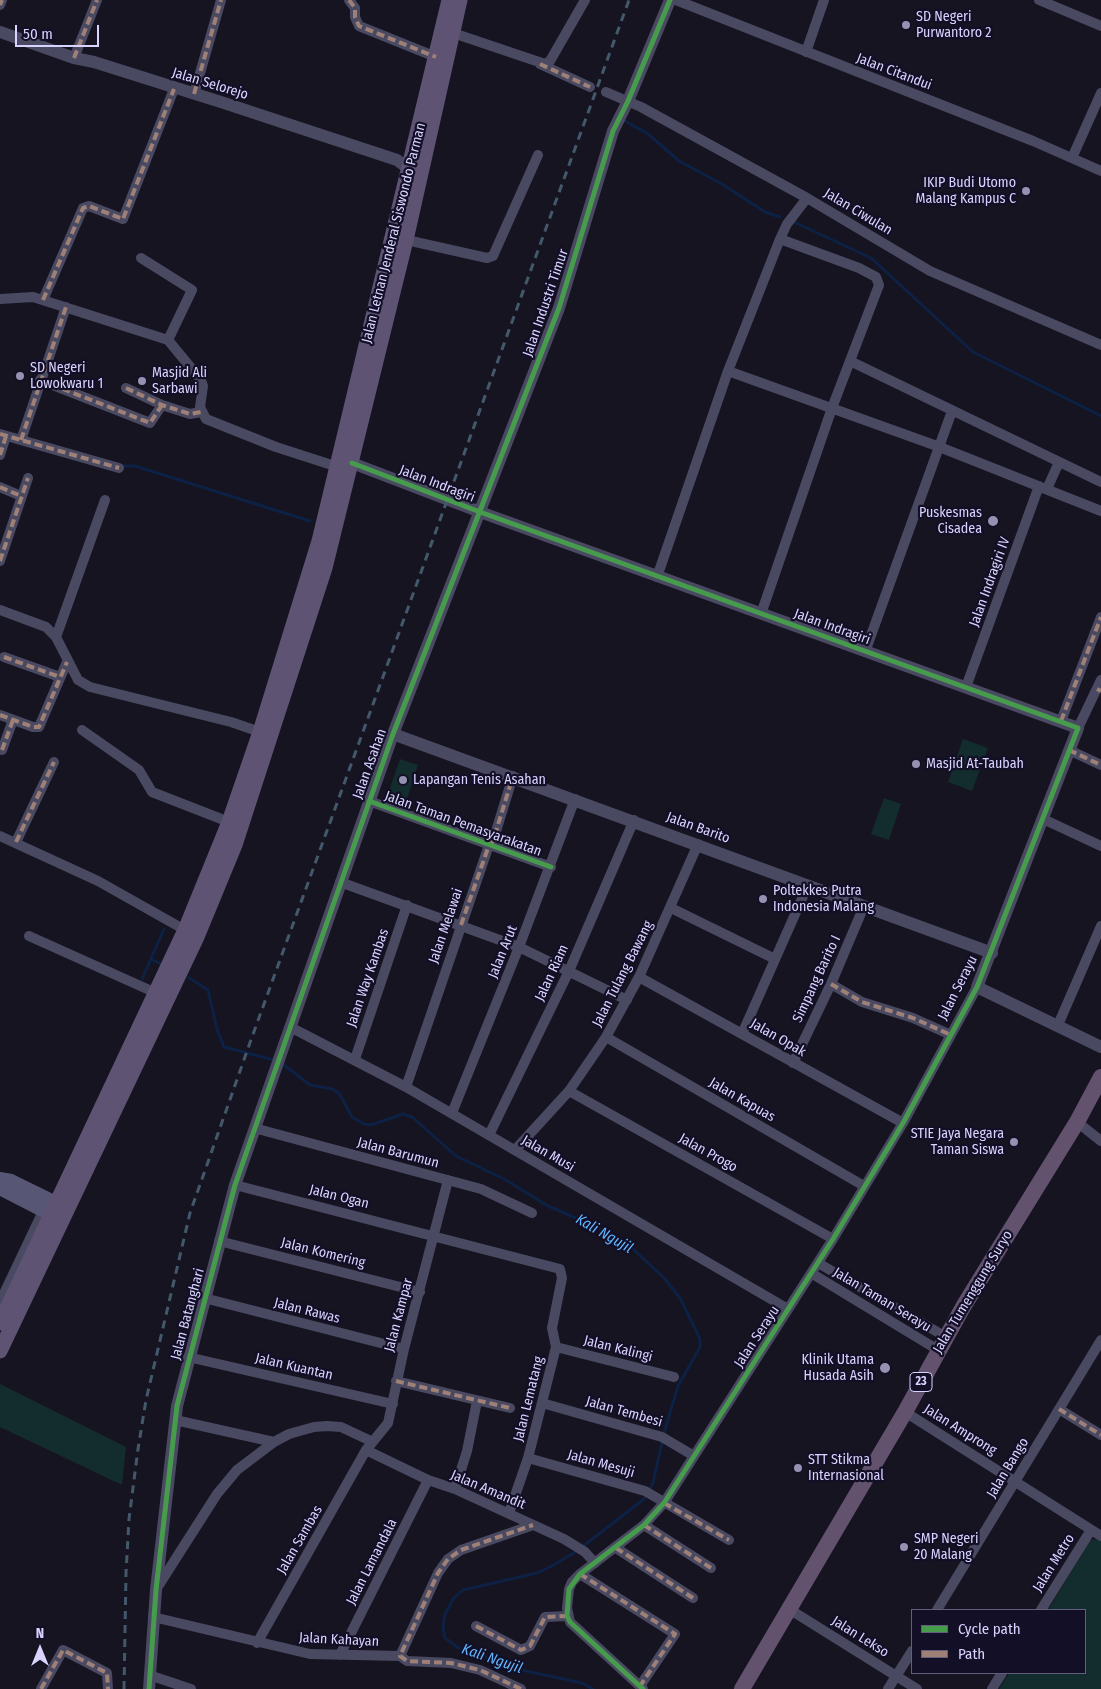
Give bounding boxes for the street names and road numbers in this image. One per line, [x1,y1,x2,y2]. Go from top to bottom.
street label: Jalan Citandui [854,50,934,94]
street label: Jalan Selorejo [170,64,250,104]
street label: Jalan Letnan Jenderal Siswondo Parman [358,121,430,345]
street label: Jalan Ciwulan [821,185,895,239]
street label: Jalan Industri Timur [520,247,572,359]
street label: Jalan Indragiri [397,462,477,506]
street label: Jalan Indragiri IV [966,535,1014,629]
street label: Jalan Indragiri [792,605,872,649]
street label: Jalan Asahan [350,727,390,801]
street label: Jalan Taman Pemasyarakatan [382,788,544,860]
street label: Jalan Barito [664,809,732,847]
street label: Jalan Melawai [425,886,467,966]
street label: Jalan Tulang Bawang [589,918,657,1030]
street label: Jalan Arut [485,923,521,981]
street label: Jalan Way Kambas [343,927,393,1029]
street label: Simpang Barito I [789,933,845,1025]
street label: Jalan Riam [532,942,572,1004]
street label: Jalan Serayu [935,953,981,1023]
street label: Jalan Opak [747,1015,809,1061]
street label: Jalan Kapuas [706,1074,778,1126]
street label: Jalan Progo [676,1130,740,1176]
street label: Jalan Musi [518,1132,578,1176]
street label: Jalan Barumun [355,1134,441,1172]
street label: Jalan Ogan [307,1181,371,1213]
street label: Jalan Tumenggung Suryo [930,1228,1016,1356]
street label: Jalan Komering [279,1234,367,1272]
street label: Jalan Taman Serayu [830,1264,934,1336]
street label: Jalan Batanghari [168,1266,208,1362]
street label: Jalan Kampar [381,1276,417,1354]
street label: Jalan Rawas [272,1295,342,1327]
street label: Jalan Serayu [731,1303,783,1371]
street label: Jalan Kalingi [582,1332,654,1366]
street label: Jalan Kuantan [253,1350,335,1384]
street label: Jalan Lematang [510,1355,548,1443]
road number: 23 [910,1372,932,1391]
street label: Jalan Tembesi [584,1393,664,1431]
street label: Jalan Amprong [920,1401,1000,1459]
street label: Jalan Bango [983,1435,1033,1501]
street label: Jalan Mesuji [566,1446,636,1482]
street label: Jalan Amandit [448,1467,528,1513]
street label: Jalan Sambas [274,1503,326,1577]
street label: Jalan Lamandala [343,1516,401,1608]
street label: Jalan Metro [1030,1531,1078,1595]
street label: Jalan Lekso [828,1613,892,1661]
street label: Jalan Kahayan [299,1630,379,1650]

